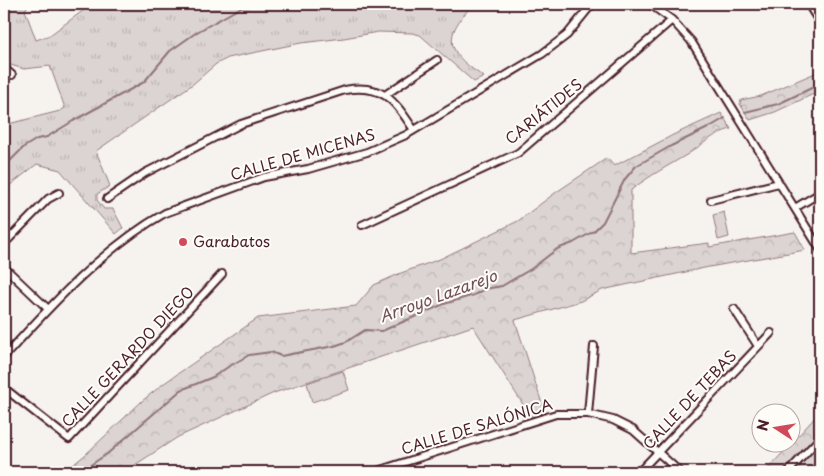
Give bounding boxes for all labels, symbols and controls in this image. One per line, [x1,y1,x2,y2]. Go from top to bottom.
street label: CARIÁTIDES [500,73,587,149]
street label: CALLE DE MICENAS [227,122,378,185]
place label: Garabatos [193,229,270,252]
marker: Garabatos [177,236,189,248]
water label: Arroyo Lazarejo [375,262,501,327]
street label: CALLE GERARDO DIEGO [55,280,199,432]
street label: CALLE DE TEBAS [637,344,741,454]
street label: CALLE DE SALÓNICA [398,392,555,460]
north arrow [752,404,802,454]
text: N [751,418,774,433]

